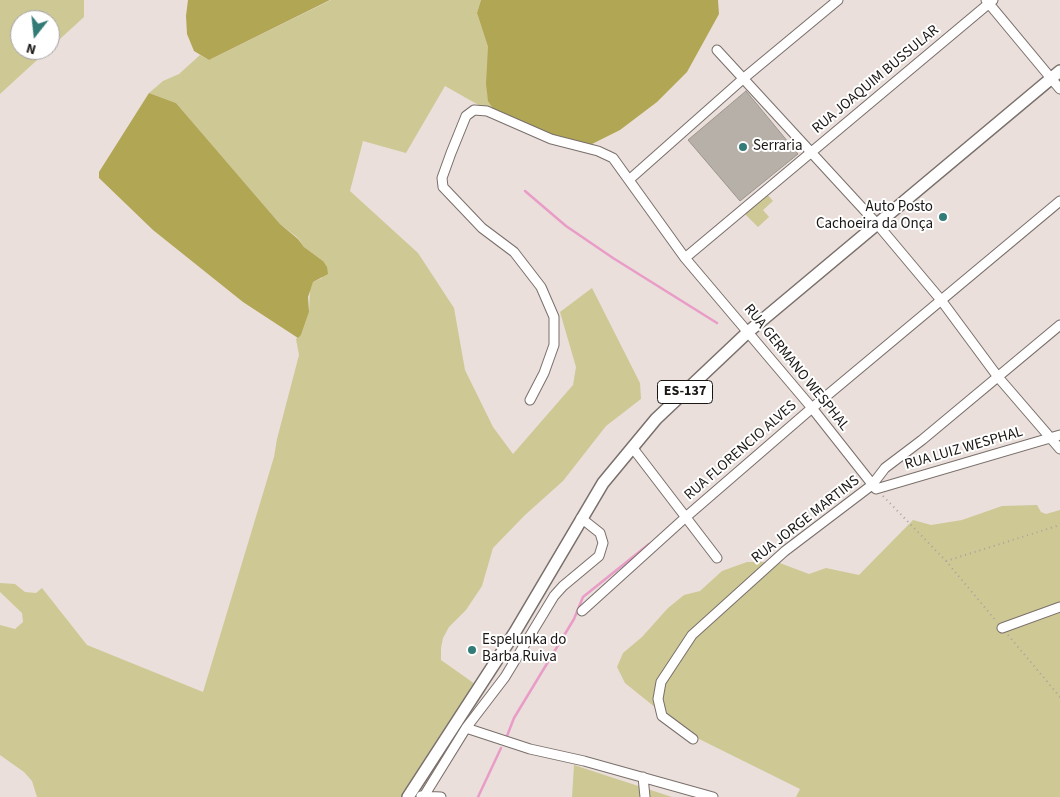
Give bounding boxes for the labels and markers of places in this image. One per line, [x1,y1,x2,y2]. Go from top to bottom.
place label: Serraria [753,138,803,156]
marker: Serraria [737,141,749,153]
place label: Auto Posto Cachoeira da Onça [816,199,933,234]
marker: Auto Posto Cachoeira da Onça [937,211,949,223]
place label: Espelunka do Barba Ruiva [482,632,566,667]
marker: Espelunka do Barba Ruiva [466,644,478,656]

